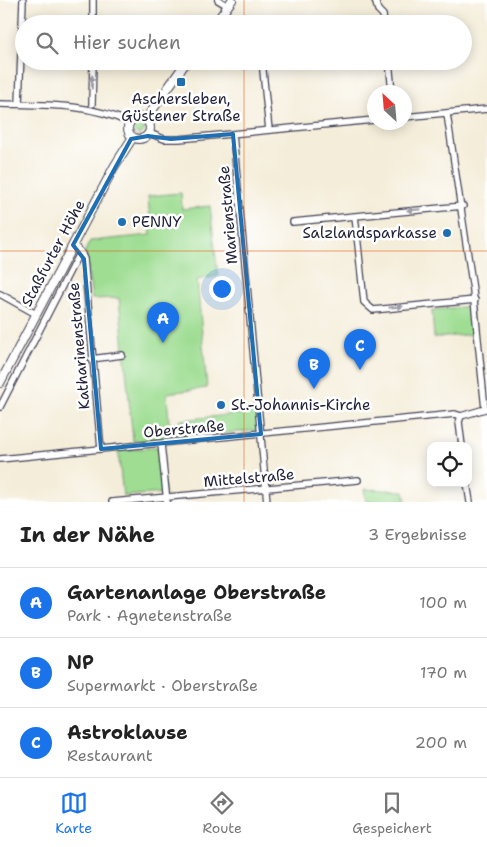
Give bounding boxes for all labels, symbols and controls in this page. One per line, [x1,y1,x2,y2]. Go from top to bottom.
search box [15,15,472,70]
icon: search [33,29,61,57]
text: Hier suchen [73,30,181,55]
one-way arrow [88,74,96,90]
marker: Aschersleben, Güstener Straße [175,76,187,88]
north arrow [367,85,412,130]
place label: Aschersleben, Güstener Straße [121,89,241,126]
street label: Marienstraße [214,165,242,265]
street label: Staßfurter Höhe [16,196,90,310]
one-way arrow [406,207,422,215]
place label: PENNY [132,212,182,232]
marker: PENNY [116,216,128,228]
place label: Salzlandsparkasse [302,223,437,243]
marker: Salzlandsparkasse [441,227,453,239]
your location [209,276,235,302]
street label: Katharinenstraße [63,282,95,410]
pin: A [147,302,179,343]
one-way arrow [388,303,404,311]
pin: C [344,329,376,370]
pin: B [298,348,330,389]
place label: St.-Johannis-Kirche [231,395,370,415]
marker: St.-Johannis-Kirche [215,399,227,411]
street label: Oberstraße [142,415,226,443]
map controls [427,442,472,487]
button: locate [427,442,472,487]
street label: Mittelstraße [203,464,295,492]
text: In der Nähe [20,521,155,549]
text: 3 Ergebnisse [368,524,467,545]
text: Gartenanlage Oberstraße [67,580,326,605]
text: A [30,592,42,613]
text: 100 m [419,592,467,613]
text: Park · Agnetenstraße [67,605,232,626]
text: NP [67,650,94,675]
text: B [31,662,41,683]
text: 170 m [420,662,467,683]
text: Supermarkt · Oberstraße [67,675,258,696]
text: Astroklause [67,720,188,745]
text: C [31,732,41,753]
text: 200 m [415,732,467,753]
text: Restaurant [67,745,153,766]
tab: Karte [55,789,92,837]
tab: Route [202,789,242,837]
tab: Gespeichert [352,789,432,837]

